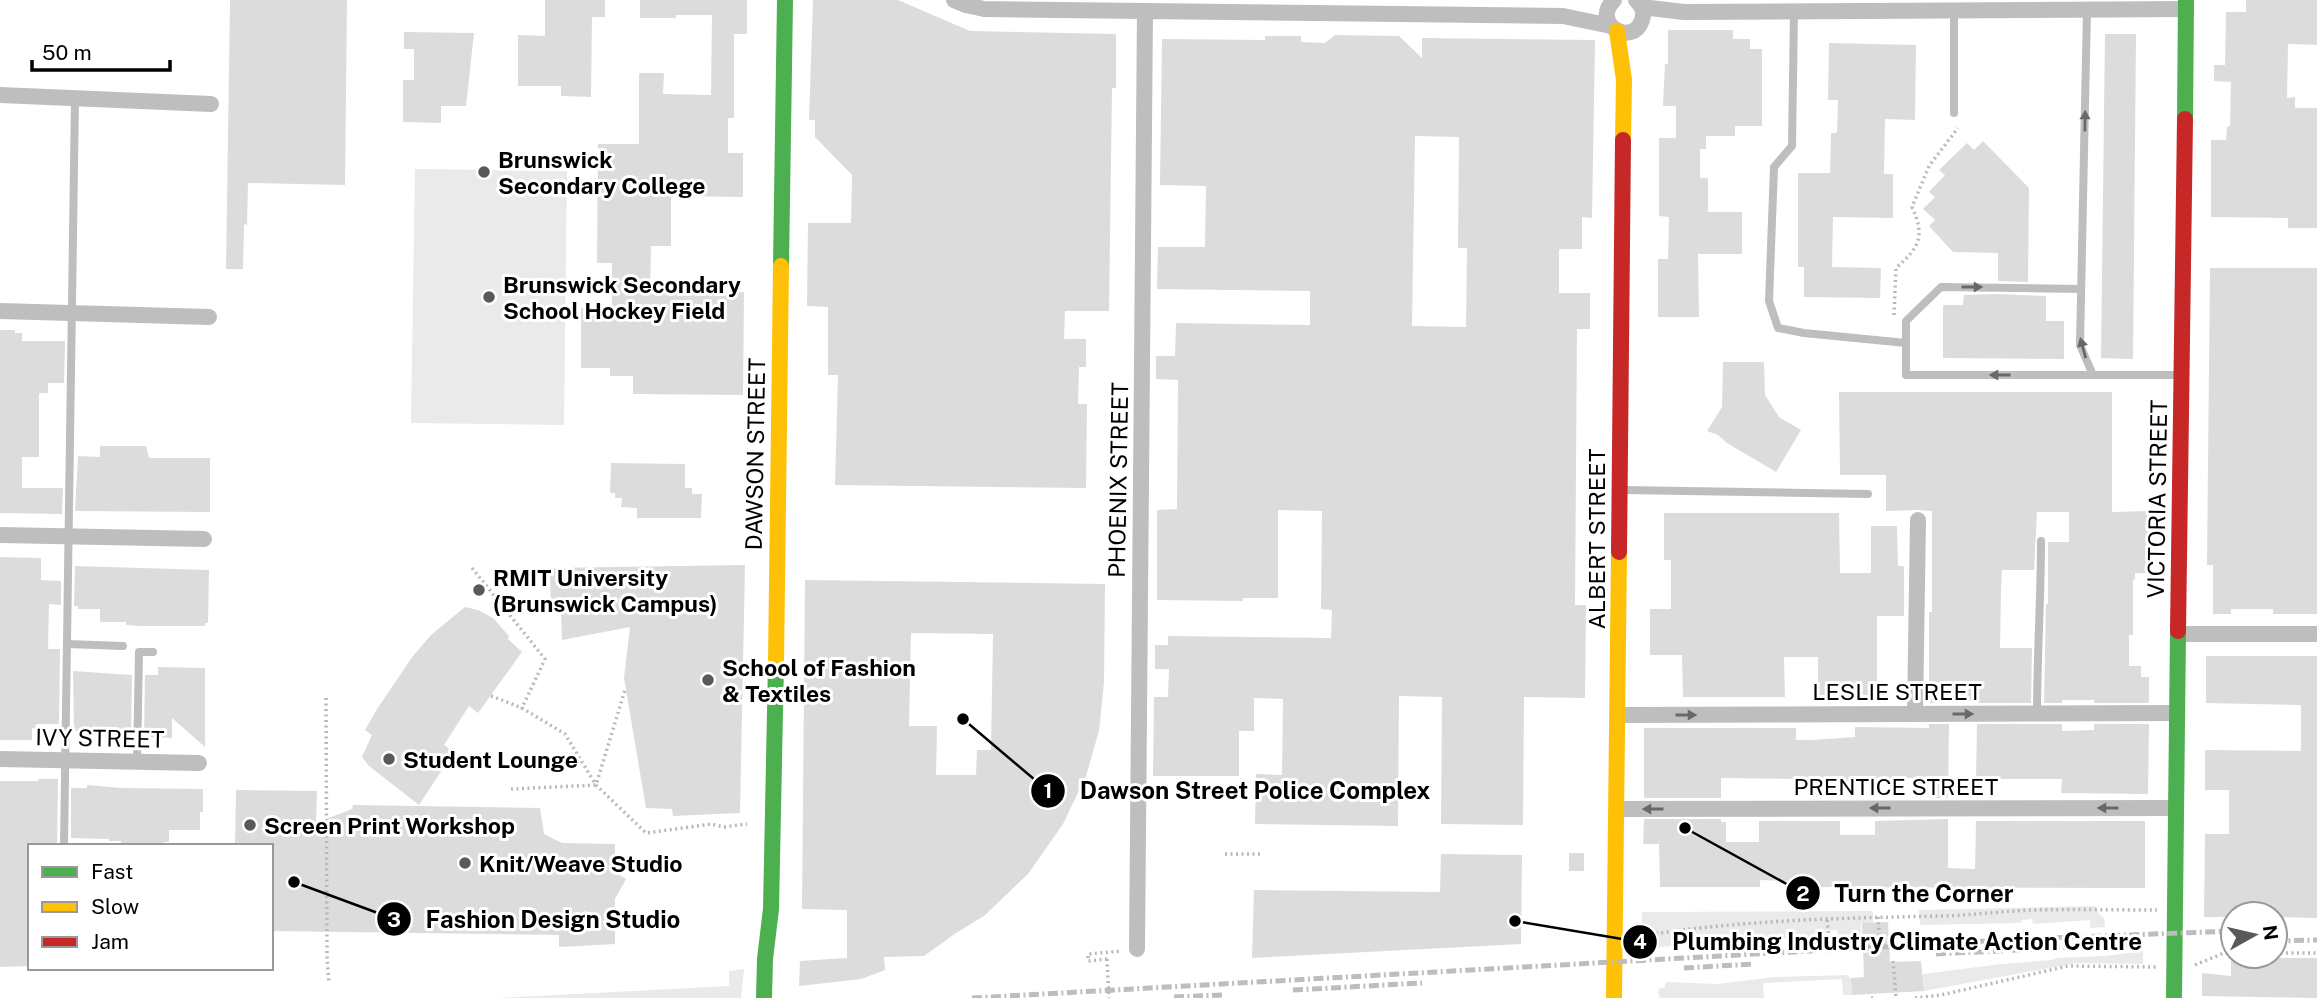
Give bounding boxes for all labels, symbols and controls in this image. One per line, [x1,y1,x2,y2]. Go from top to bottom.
scale bar [32,28,170,72]
text: 50 m [42,40,92,65]
one-way arrow [2079,110,2091,132]
place label: Brunswick Secondary College [498,146,706,199]
marker: Brunswick Secondary College [476,164,492,180]
place label: Brunswick Secondary School Hockey Field [503,271,741,324]
one-way arrow [1962,281,1984,293]
marker: Brunswick Secondary School Hockey Field [481,289,497,305]
one-way arrow [2077,337,2088,359]
street label: DAWSON STREET [740,357,770,550]
one-way arrow [1989,369,2011,381]
street label: PHOENIX STREET [1103,382,1133,578]
street label: VICTORIA STREET [2142,399,2172,599]
street label: ALBERT STREET [1583,448,1610,630]
place label: RMIT University (Brunswick Campus) [493,564,717,617]
marker: RMIT University (Brunswick Campus) [471,582,487,598]
place label: School of Fashion & Textiles [722,654,916,707]
marker: School of Fashion & Textiles [700,672,716,688]
street label: LESLIE STREET [1812,678,1982,705]
one-way arrow [1952,708,1974,720]
one-way arrow [1675,709,1697,721]
street label: IVY STREET [35,723,165,753]
place label: Student Lounge [403,746,578,773]
marker: Student Lounge [381,751,397,767]
callout: Dawson Street Police Complex [1030,768,1444,813]
street label: PRENTICE STREET [1794,773,1999,800]
text: Dawson Street Police Complex [1080,776,1430,804]
text: 1 [1044,778,1053,803]
one-way arrow [1869,802,1891,814]
one-way arrow [2096,802,2118,814]
one-way arrow [1641,803,1663,815]
place label: Screen Print Workshop [264,812,515,839]
marker: Screen Print Workshop [242,817,258,833]
legend [28,844,273,970]
place label: Knit/Weave Studio [479,850,683,877]
marker: Knit/Weave Studio [457,855,473,871]
text: Fast [91,859,133,884]
callout: Turn the Corner [1786,871,2028,916]
text: Turn the Corner [1834,879,2014,907]
text: 2 [1796,881,1810,906]
text: Slow [91,894,139,919]
callout: Fashion Design Studio [377,897,694,942]
north arrow [2219,900,2289,970]
text: Fashion Design Studio [426,905,680,933]
text: 3 [387,907,401,932]
callout: Plumbing Industry Climate Action Centre [1623,920,2156,965]
text: N [2259,924,2283,942]
text: Plumbing Industry Climate Action Centre [1672,927,2142,955]
text: Jam [91,929,129,954]
text: 4 [1633,929,1647,954]

